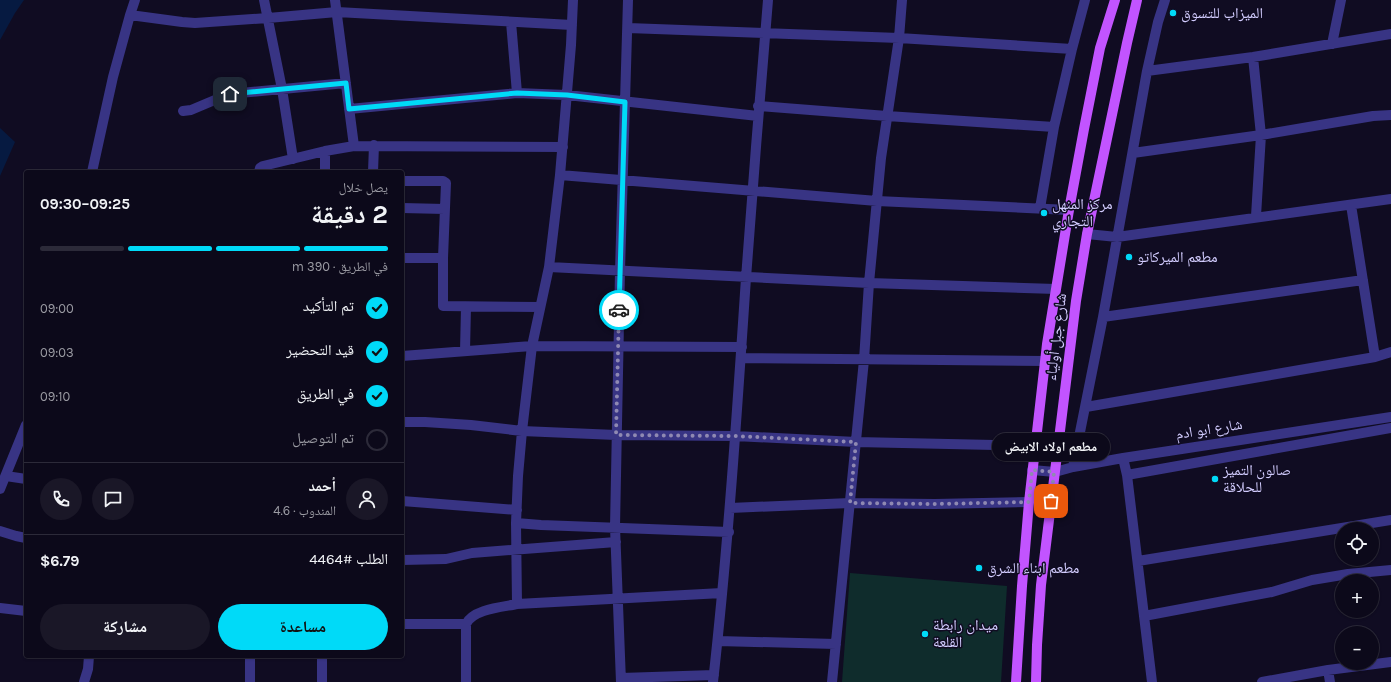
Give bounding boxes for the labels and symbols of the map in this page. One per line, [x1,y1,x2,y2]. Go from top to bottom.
place label: الميزاب للتسوق [1181,4,1263,23]
marker: الميزاب للتسوق [1168,8,1178,18]
pin [213,77,247,111]
place label: مركز المنهل التجاري [1052,195,1113,233]
marker: مركز المنهل التجاري [1039,208,1049,218]
place label: مطعم الميركاتو [1137,248,1218,267]
marker: مطعم الميركاتو [1124,252,1134,262]
courier [599,290,639,330]
street label: شارع جبل أولياء [1042,292,1071,382]
street label: شارع ابو ادم [1174,415,1244,444]
callout: مطعم اولاد الابيض [992,433,1110,461]
place label: صالون التميز للحلاقة [1222,461,1291,496]
marker: صالون التميز للحلاقة [1210,474,1220,484]
pin [1034,484,1068,518]
place label: مطعم ابناء الشرق [987,559,1080,578]
marker: مطعم ابناء الشرق [974,563,984,573]
place label: ميدان رابطة القلعة [933,616,998,651]
marker: ميدان رابطة القلعة [920,629,930,639]

